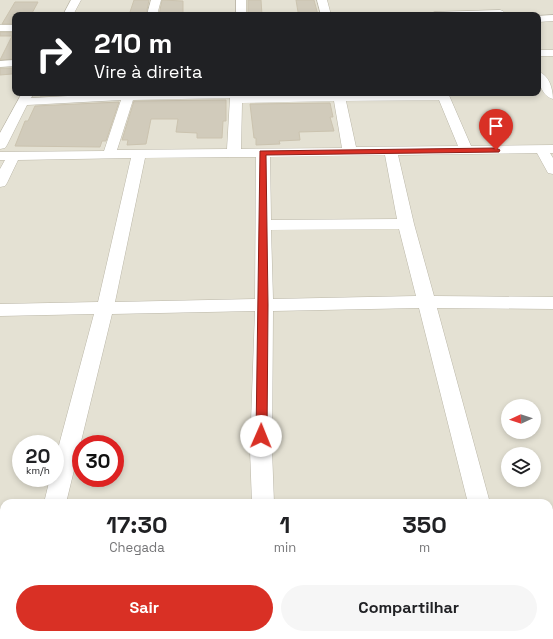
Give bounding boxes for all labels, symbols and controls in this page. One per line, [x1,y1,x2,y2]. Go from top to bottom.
text: 210 m [94,25,172,61]
icon: right [28,28,80,80]
text: Vire à direita [94,60,202,83]
pin [479,109,513,150]
icon: arrive [485,115,507,137]
north arrow [501,399,541,439]
map controls [501,399,541,487]
position arrow [240,415,282,457]
speed limit sign: 30 [72,435,124,487]
text: 20 [26,443,50,469]
button: layers [501,447,541,487]
text: km/h [26,464,50,477]
text: 17:30 [106,509,168,540]
text: 1 [280,509,290,540]
text: 350 [402,509,447,540]
text: Chegada [109,539,165,556]
text: min [274,539,296,556]
text: m [419,539,430,556]
button: Sair [16,585,273,631]
button: Compartilhar [281,585,537,631]

